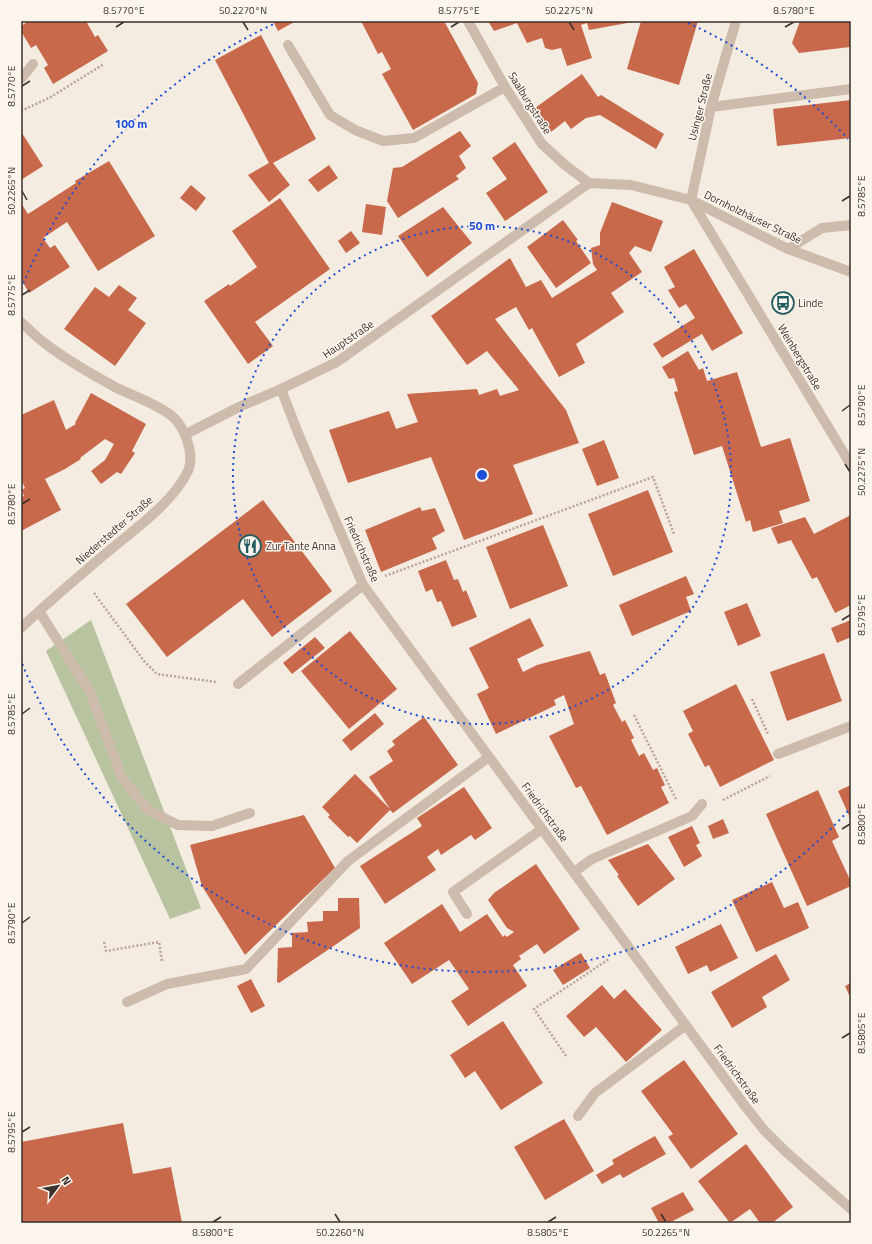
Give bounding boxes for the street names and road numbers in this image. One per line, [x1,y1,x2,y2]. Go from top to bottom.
street label: Saalburgstraße [504,69,556,138]
street label: Usinger Straße [684,71,716,142]
street label: Dornholzhäuser Straße [701,186,805,248]
street label: Hauptstraße [319,316,377,362]
street label: Weinbergstraße [774,321,826,393]
street label: Niederstedter Straße [72,492,156,568]
street label: Friedrichstraße [340,514,384,585]
street label: Friedrichstraße [518,779,572,845]
street label: Friedrichstraße [710,1041,764,1107]

